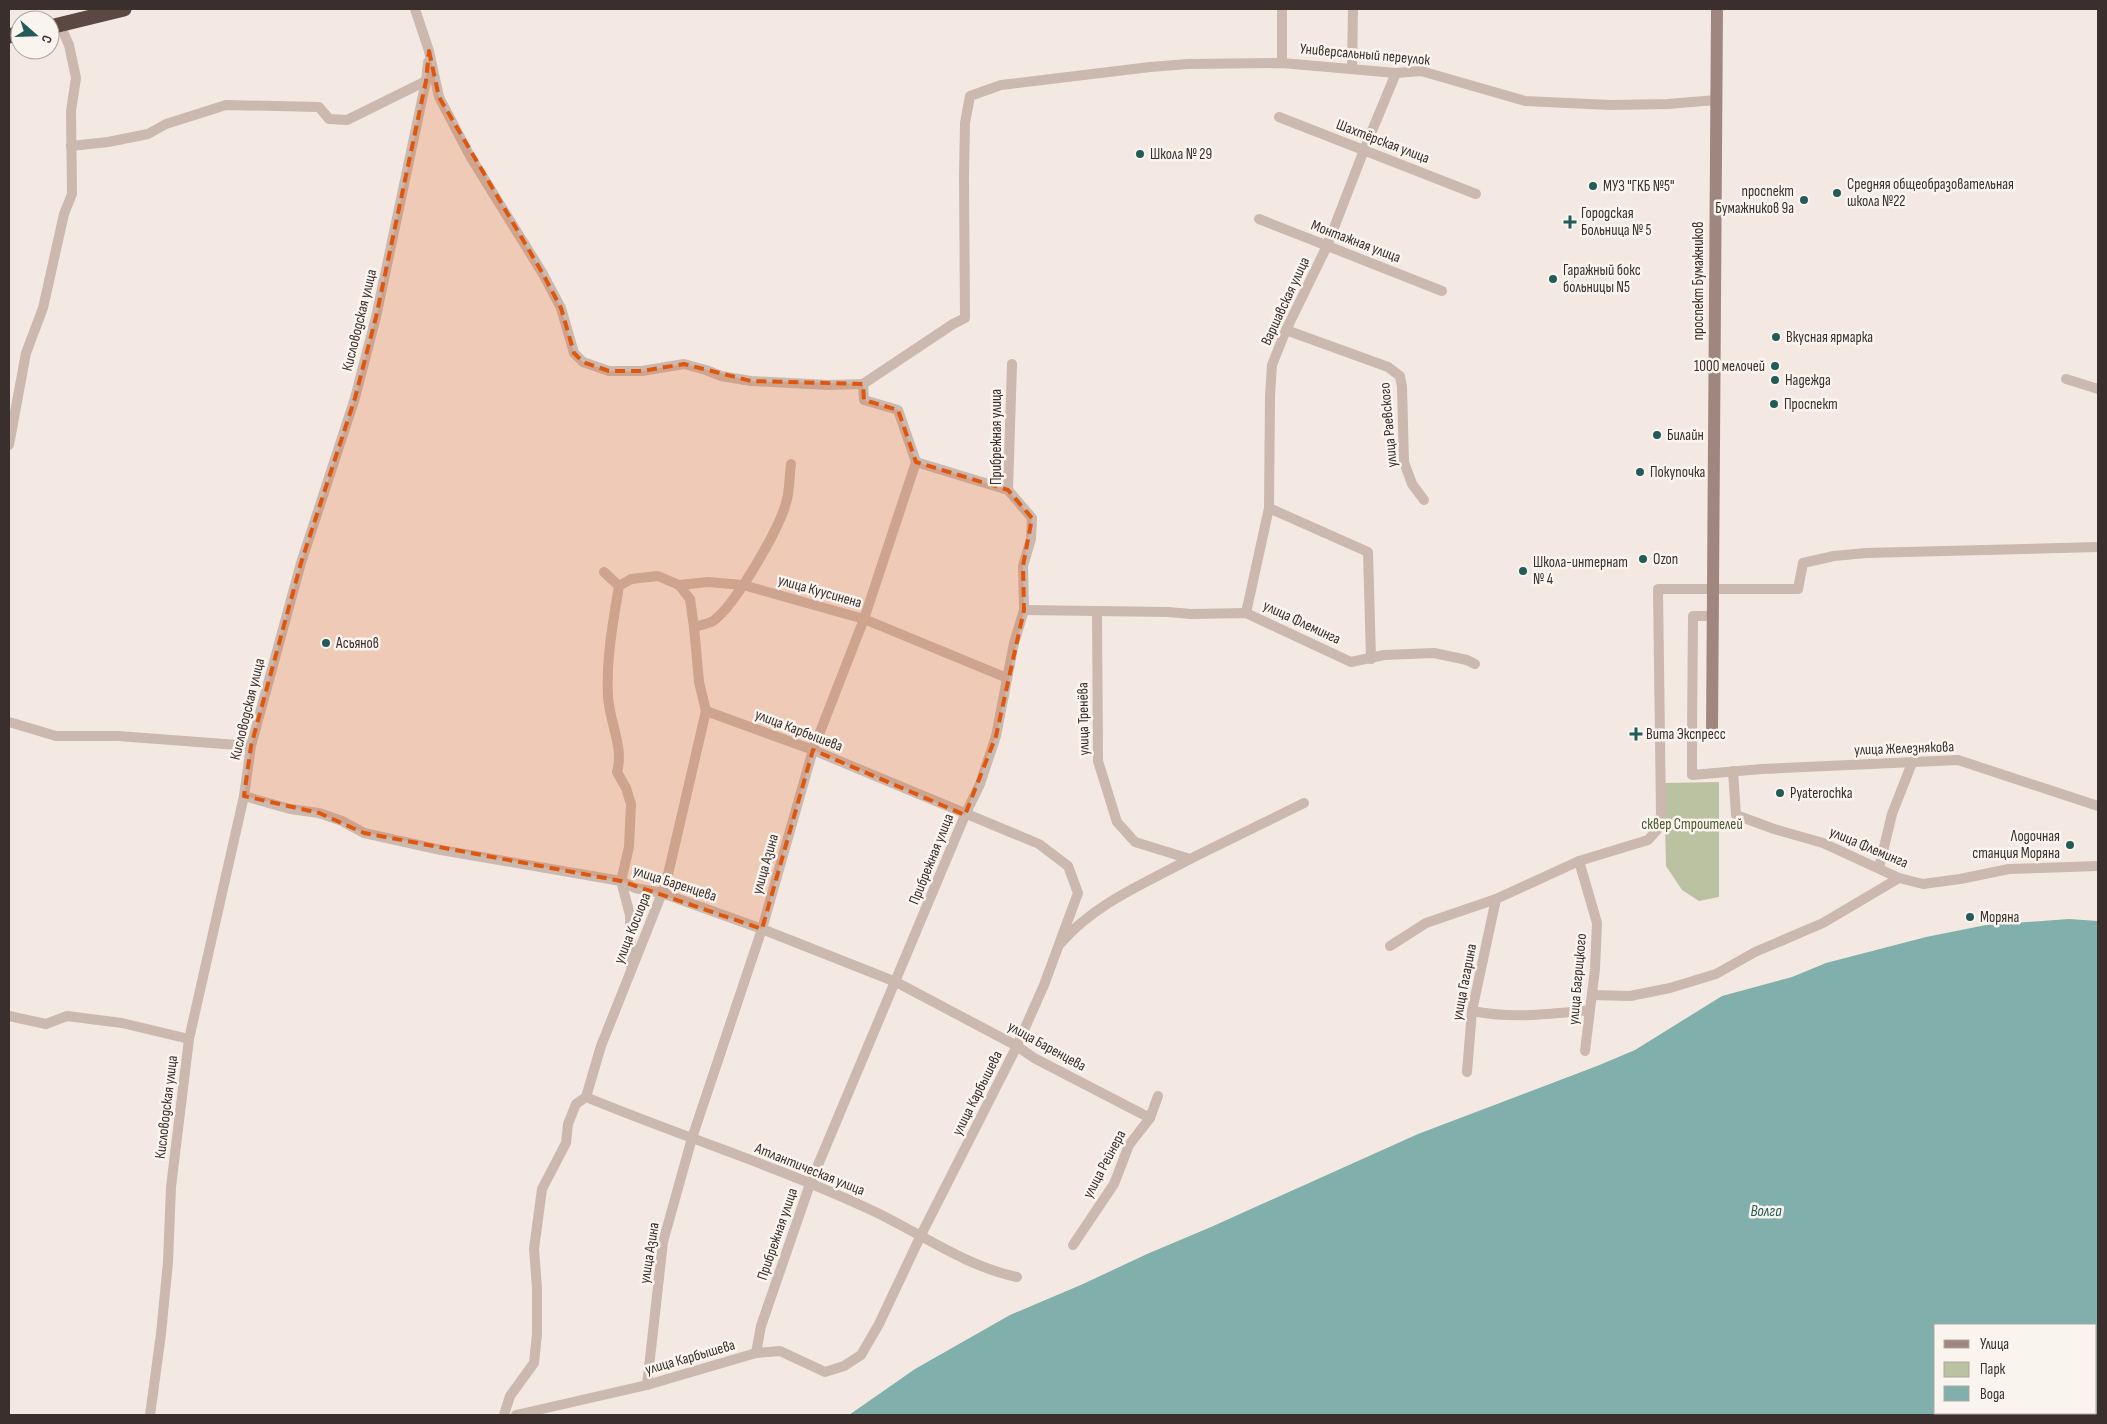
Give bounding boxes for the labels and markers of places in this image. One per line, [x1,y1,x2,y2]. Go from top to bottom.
place label: Школа № 29 [1150,145,1212,164]
marker: Школа № 29 [1134,148,1146,160]
place label: Средняя общеобразовательная школа №22 [1847,175,2014,211]
place label: МУЗ "ГКБ №5" [1603,177,1674,196]
marker: МУЗ "ГКБ №5" [1587,180,1599,192]
place label: проспект Бумажников 9а [1715,182,1794,218]
marker: Средняя общеобразовательная школа №22 [1831,187,1843,199]
marker: проспект Бумажников 9а [1798,194,1810,206]
place label: Городская Больница № 5 [1581,204,1652,240]
marker: Городская Больница № 5 [1563,215,1577,229]
place label: Гаражный бокс больницы N5 [1563,261,1641,297]
marker: Гаражный бокс больницы N5 [1547,273,1559,285]
place label: Вкусная ярмарка [1786,328,1873,347]
marker: Вкусная ярмарка [1770,331,1782,343]
place label: 1000 мелочей [1694,357,1765,376]
marker: 1000 мелочей [1769,360,1781,372]
place label: Надежда [1785,371,1831,390]
marker: Надежда [1769,374,1781,386]
place label: Проспект [1784,395,1838,414]
marker: Проспект [1768,398,1780,410]
place label: Билайн [1667,426,1704,445]
marker: Билайн [1651,429,1663,441]
place label: Покупочка [1650,463,1706,482]
marker: Покупочка [1634,466,1646,478]
place label: Ozon [1653,550,1678,569]
place label: Школа-интернат № 4 [1533,553,1628,589]
marker: Ozon [1637,553,1649,565]
marker: Школа-интернат № 4 [1517,565,1529,577]
place label: Асьянов [335,634,379,653]
marker: Асьянов [320,637,332,649]
place label: Вита Экспресс [1646,725,1726,744]
marker: Вита Экспресс [1630,728,1642,740]
place label: Pyaterochka [1790,784,1853,803]
marker: Pyaterochka [1774,787,1786,799]
place label: Лодочная станция Моряна [1972,827,2060,863]
marker: Лодочная станция Моряна [2064,839,2076,851]
place label: Моряна [1980,908,2019,927]
marker: Моряна [1964,911,1976,923]

